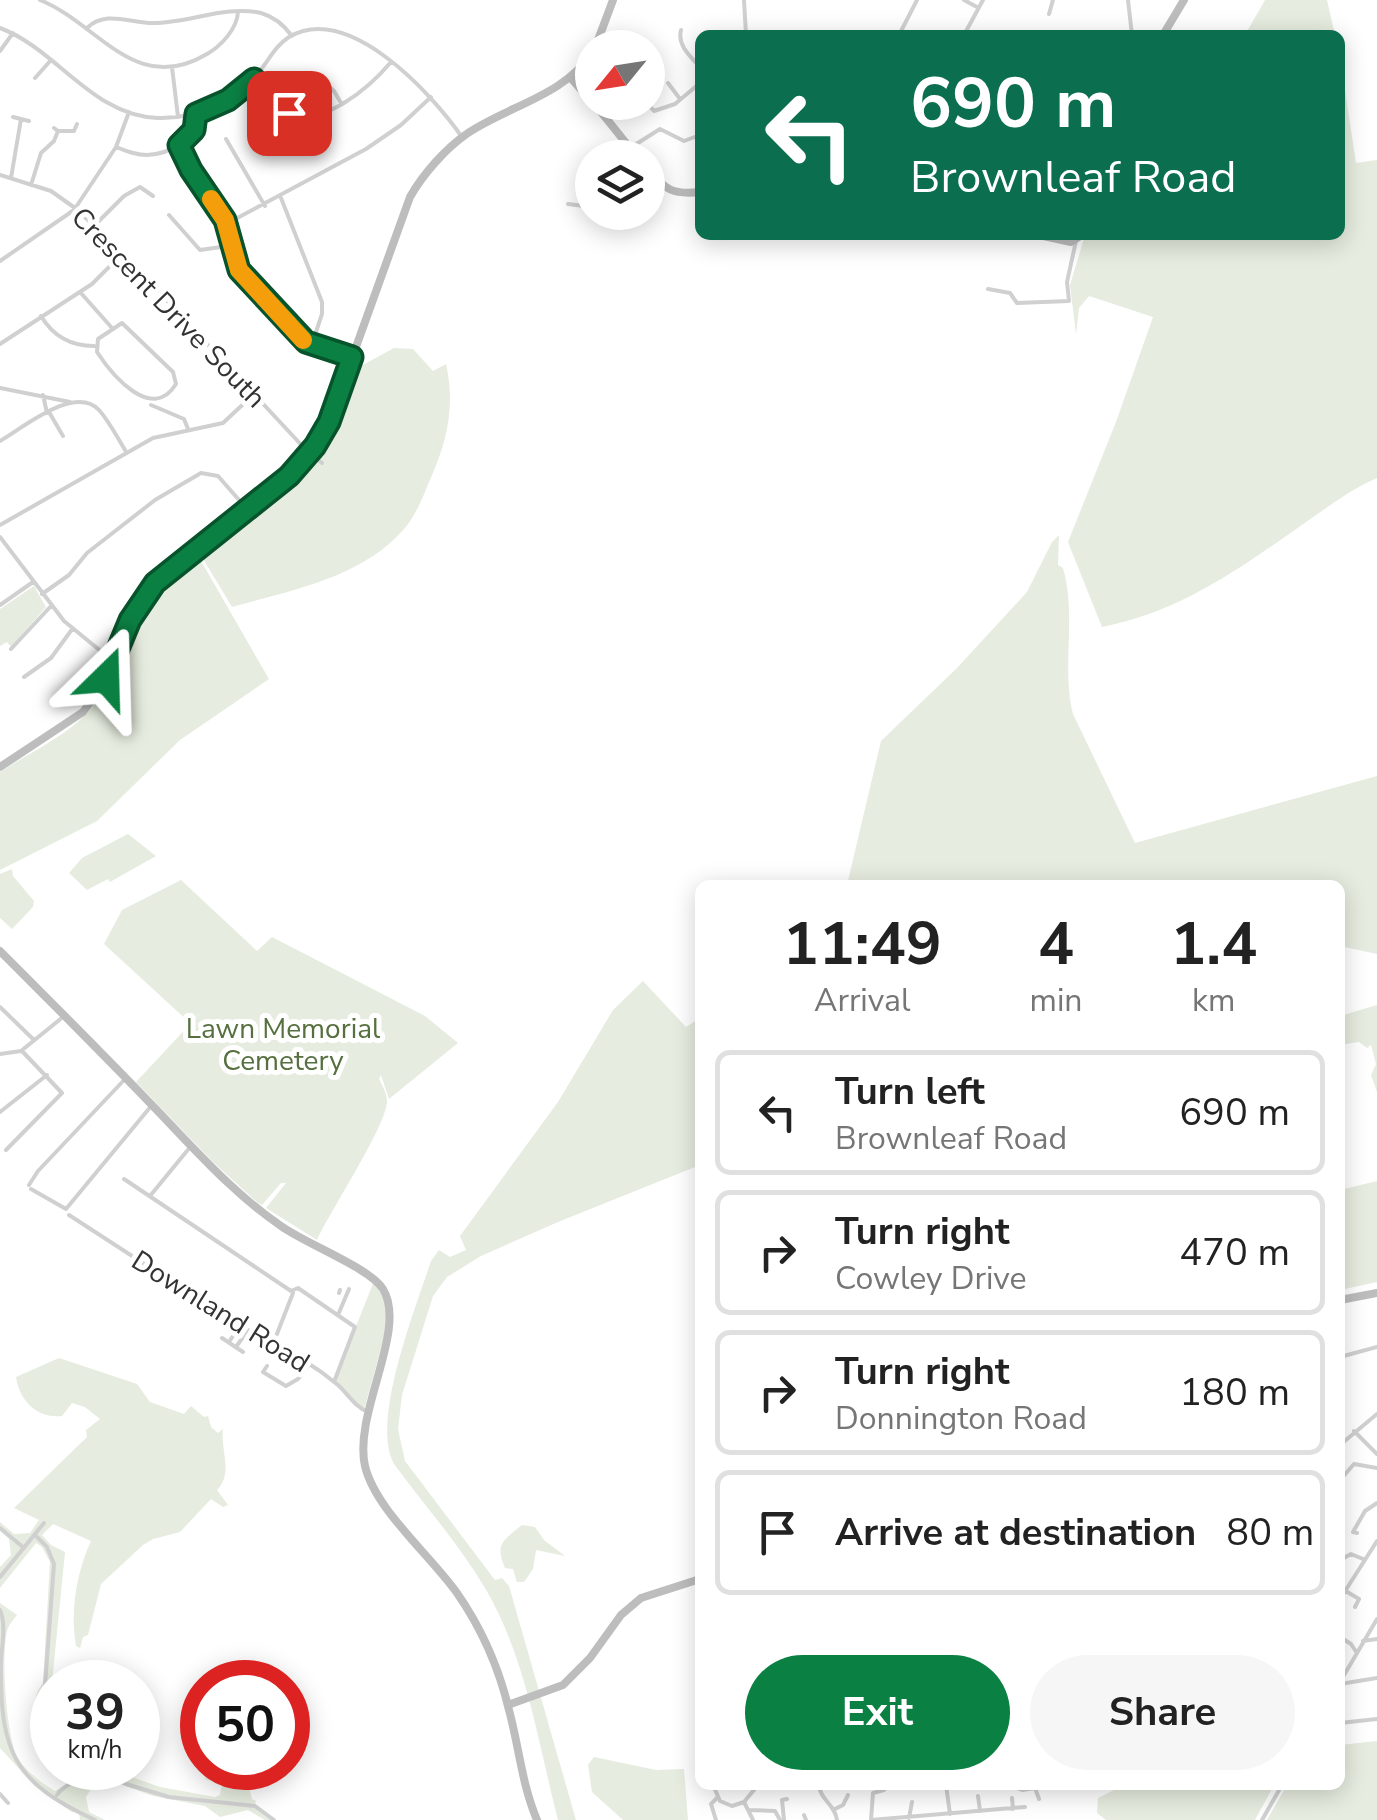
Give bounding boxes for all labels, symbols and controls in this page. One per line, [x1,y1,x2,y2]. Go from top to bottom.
north arrow [575,30,665,120]
map controls [575,30,665,230]
text: 690 m [910,56,1116,152]
icon: left [745,70,875,200]
pin [247,71,332,156]
icon: arrive [262,86,317,141]
button: layers [575,140,665,230]
text: Brownleaf Road [910,147,1236,208]
street label: Crescent Drive South [62,199,274,416]
position arrow [54,626,158,730]
text: 11:49 [783,903,942,985]
text: 4 [1038,903,1074,985]
text: 1.4 [1170,903,1257,985]
text: Arrival [814,979,910,1022]
text: min [1029,979,1082,1022]
text: km [1192,979,1235,1022]
park label: Lawn Memorial Cemetery [186,1010,381,1080]
text: Turn left [835,1066,985,1117]
icon: left [750,1085,805,1140]
text: 690 m [1179,1087,1290,1138]
text: Brownleaf Road [835,1117,1067,1160]
text: Turn right [835,1206,1010,1257]
icon: right [750,1225,805,1280]
text: 470 m [1179,1227,1290,1278]
street label: Downland Road [124,1242,317,1382]
text: Cowley Drive [835,1257,1027,1300]
text: Turn right [835,1346,1010,1397]
icon: right [750,1365,805,1420]
text: 180 m [1179,1367,1290,1418]
text: Donnington Road [835,1397,1087,1440]
icon: arrive [750,1505,805,1560]
text: Arrive at destination [835,1507,1196,1558]
text: 80 m [1226,1507,1314,1558]
button: Exit [745,1655,1010,1770]
button: Share [1030,1655,1295,1770]
speed limit sign: 50 [180,1660,310,1790]
text: 39 [65,1678,125,1747]
text: km/h [67,1733,123,1767]

